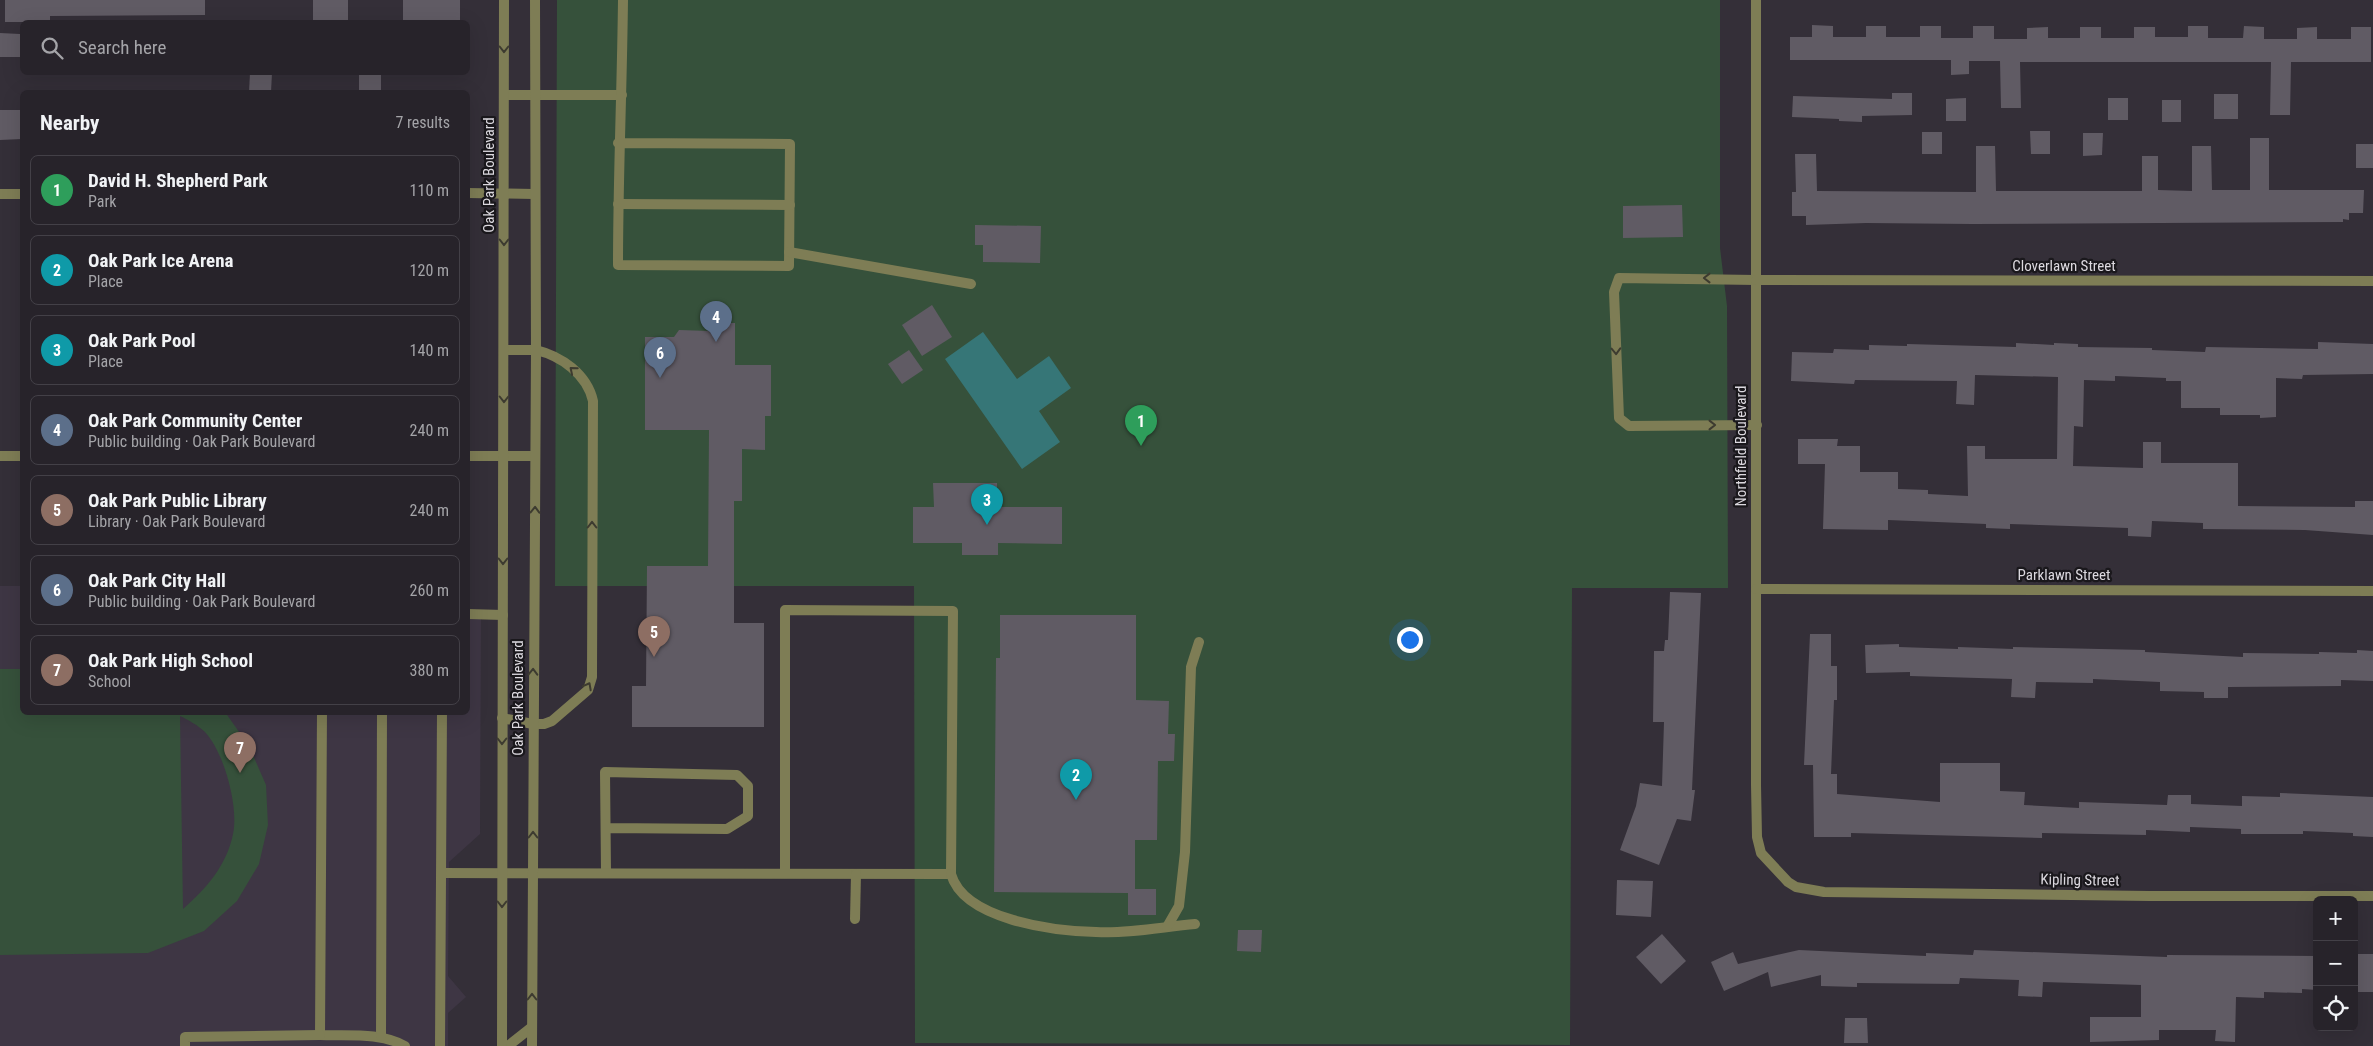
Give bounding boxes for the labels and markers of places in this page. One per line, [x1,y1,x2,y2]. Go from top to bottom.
pin: 4 [700,301,732,342]
pin: 6 [644,337,676,378]
pin: 1 [1125,405,1157,446]
pin: 3 [971,484,1003,525]
pin: 5 [638,616,670,657]
pin: 7 [224,732,256,773]
pin: 2 [1060,759,1092,800]

